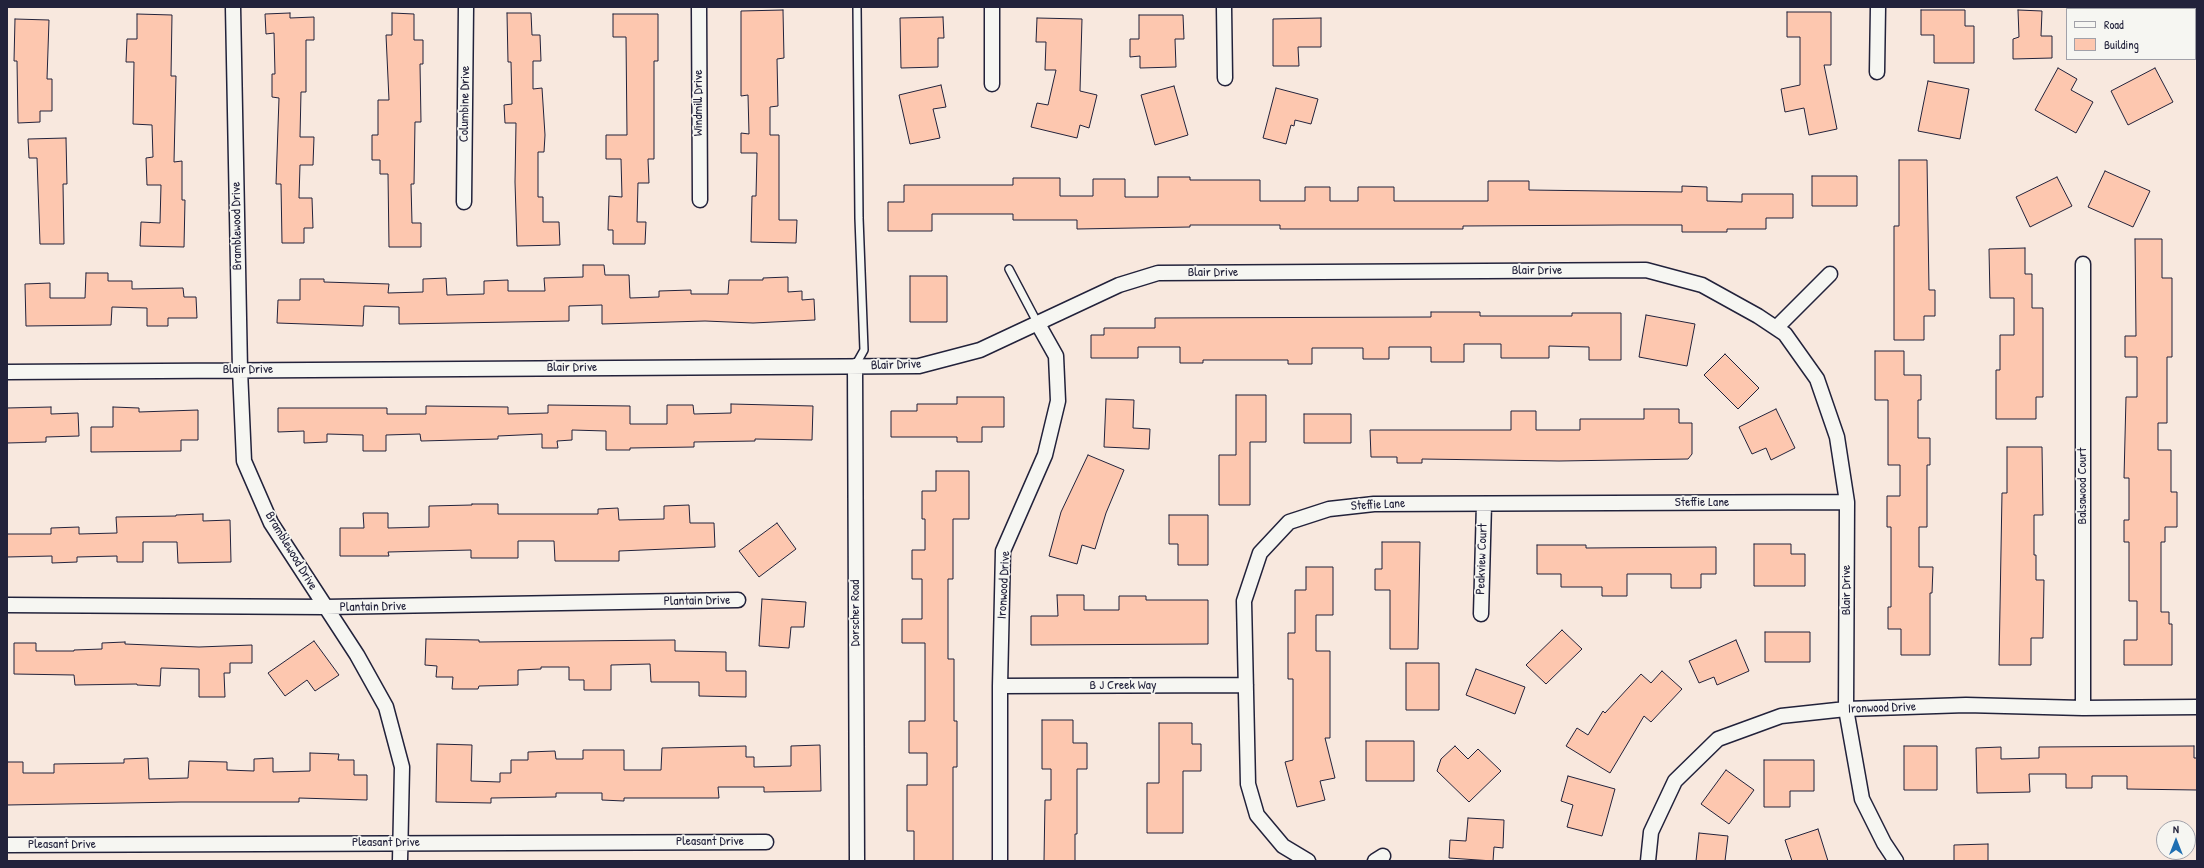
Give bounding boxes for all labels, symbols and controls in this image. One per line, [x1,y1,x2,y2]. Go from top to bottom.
legend [2066,8,2196,60]
text: Road [2104,16,2124,33]
text: Building [2104,36,2139,53]
street label: Columbine Drive [457,66,473,142]
street label: Windmill Drive [691,70,707,136]
street label: Bramblewood Drive [228,182,246,270]
street label: Blair Drive [1512,263,1562,279]
street label: Blair Drive [1188,265,1238,281]
street label: Blair Drive [870,356,922,374]
street label: Blair Drive [547,360,597,376]
street label: Blair Drive [223,362,273,378]
street label: Balsawood Court [2075,448,2091,524]
street label: Steffie Lane [1675,495,1729,511]
street label: Steffie Lane [1350,496,1406,514]
street label: Bramblewood Drive [262,509,320,593]
street label: Peakview Court [1473,523,1491,595]
street label: Ironwood Drive [994,551,1014,619]
street label: Blair Drive [1839,565,1855,615]
street label: Dorscher Road [848,580,864,646]
street label: Plantain Drive [664,593,730,609]
street label: Plantain Drive [340,599,406,615]
street label: B J Creek Way [1090,678,1156,694]
street label: Ironwood Drive [1848,699,1916,717]
north arrow [2156,820,2196,860]
text: N [2173,822,2179,836]
street label: Pleasant Drive [676,834,744,850]
street label: Pleasant Drive [352,835,420,851]
street label: Pleasant Drive [28,837,96,853]

